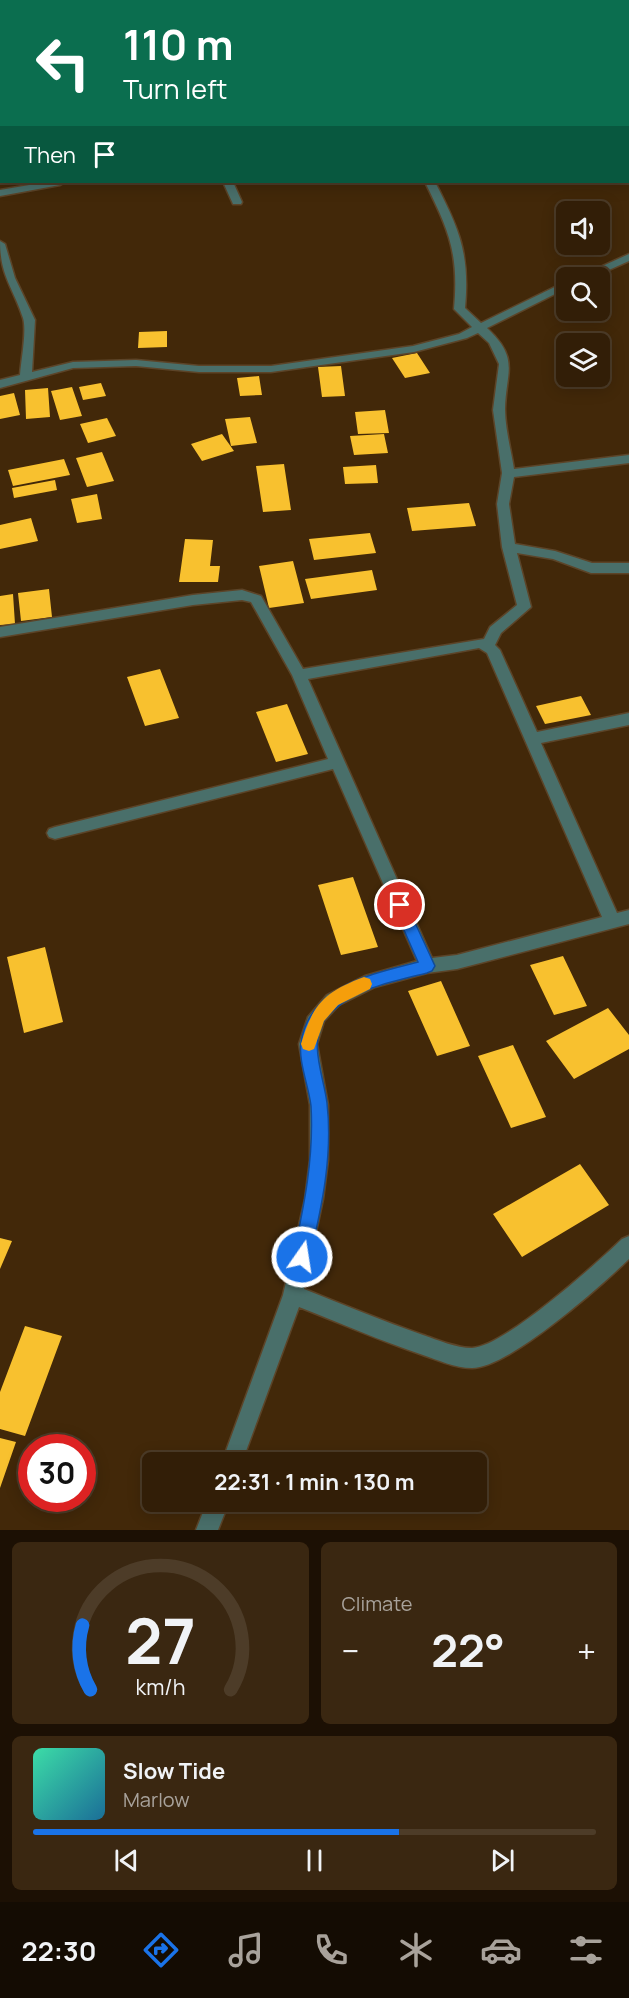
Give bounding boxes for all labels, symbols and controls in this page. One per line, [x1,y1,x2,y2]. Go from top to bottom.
text: 110 m [123,15,234,73]
icon: left [24,24,102,102]
text: Turn left [123,70,227,107]
icon: arrive [88,138,121,171]
text: Then [24,140,76,170]
map controls [556,201,610,387]
button: sound [556,201,610,255]
button: search [556,267,610,321]
button: layers [556,333,610,387]
pin [374,879,425,930]
icon: arrive [383,888,416,921]
position arrow [270,1225,334,1289]
speed limit sign: 30 [18,1434,96,1512]
text: 22:31 · 1 min · 130 m [214,1467,415,1497]
text: Climate [342,1590,413,1617]
text: 27 [125,1597,195,1683]
text: 22° [431,1619,505,1681]
text: − [342,1628,359,1673]
text: + [577,1628,596,1673]
text: km/h [135,1672,185,1701]
text: Slow Tide [123,1756,225,1786]
text: Marlow [123,1786,190,1813]
icon: previous [110,1844,143,1877]
icon: pause [298,1844,331,1877]
icon: next [486,1844,519,1877]
icon: directions [140,1929,182,1971]
icon: music [225,1929,267,1971]
icon: phone [310,1929,352,1971]
icon: climate [395,1929,437,1971]
icon: car [480,1929,522,1971]
icon: filters [565,1929,607,1971]
text: 22:30 [22,1932,96,1969]

